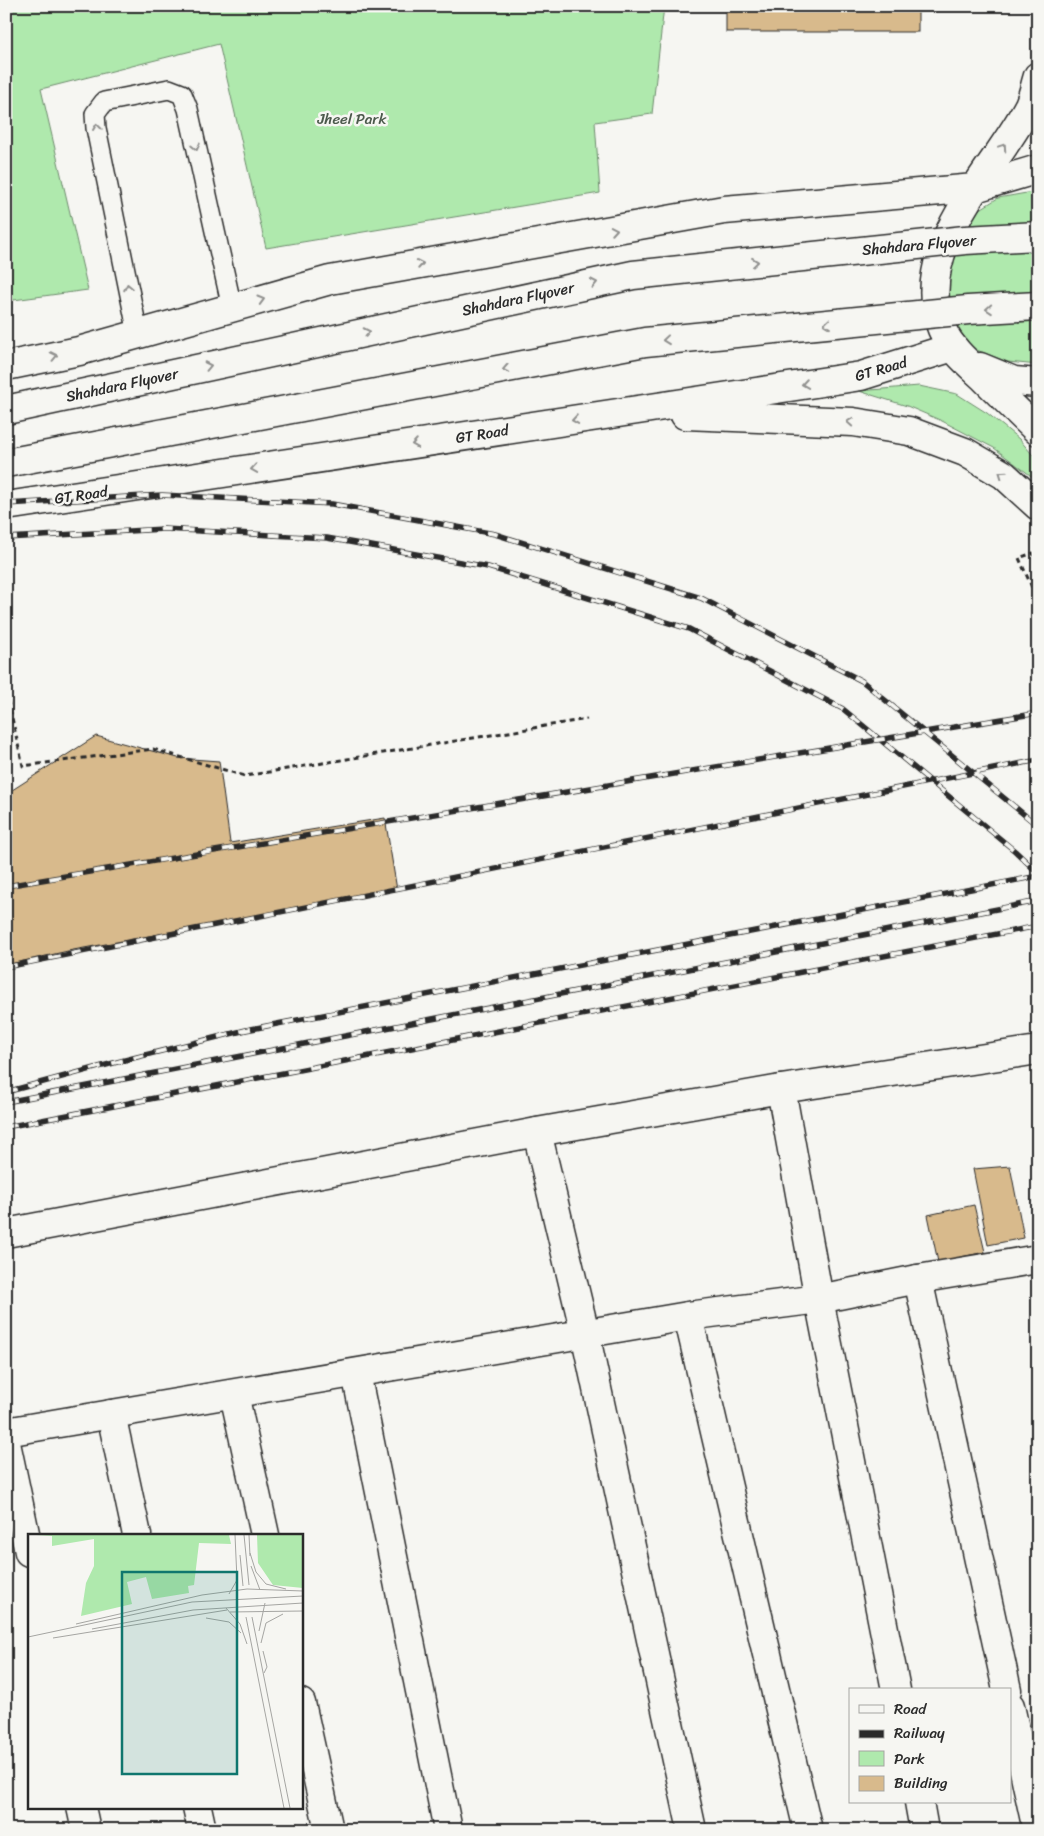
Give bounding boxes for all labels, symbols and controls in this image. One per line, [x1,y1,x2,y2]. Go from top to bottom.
park label: Jheel Park [317,106,387,132]
one-way arrow [92,123,103,131]
one-way arrow [190,142,201,151]
one-way arrow [997,143,1006,153]
one-way arrow [610,225,619,235]
street label: Shahdara Flyover [861,227,978,263]
one-way arrow [751,257,759,268]
one-way arrow [415,260,424,270]
street label: Shahdara Flyover [459,274,577,324]
one-way arrow [589,278,598,289]
one-way arrow [123,282,134,291]
one-way arrow [257,295,265,305]
one-way arrow [985,303,993,314]
one-way arrow [823,318,831,329]
one-way arrow [362,327,371,338]
one-way arrow [661,334,669,345]
street label: GT Road [852,349,911,389]
one-way arrow [50,351,58,362]
street label: Shahdara Flyover [63,360,181,410]
one-way arrow [203,362,212,372]
one-way arrow [501,363,510,373]
one-way arrow [801,379,809,389]
one-way arrow [571,414,580,424]
street label: GT Road [454,417,511,451]
one-way arrow [845,417,853,428]
one-way arrow [410,439,419,449]
one-way arrow [250,464,259,474]
one-way arrow [998,471,1007,480]
street label: GT Road [53,478,110,512]
inset map [28,1534,302,1808]
legend [849,1688,1012,1804]
text: Road [894,1696,927,1722]
text: Railway [894,1720,945,1746]
text: Park [894,1746,925,1772]
text: Building [894,1770,948,1796]

